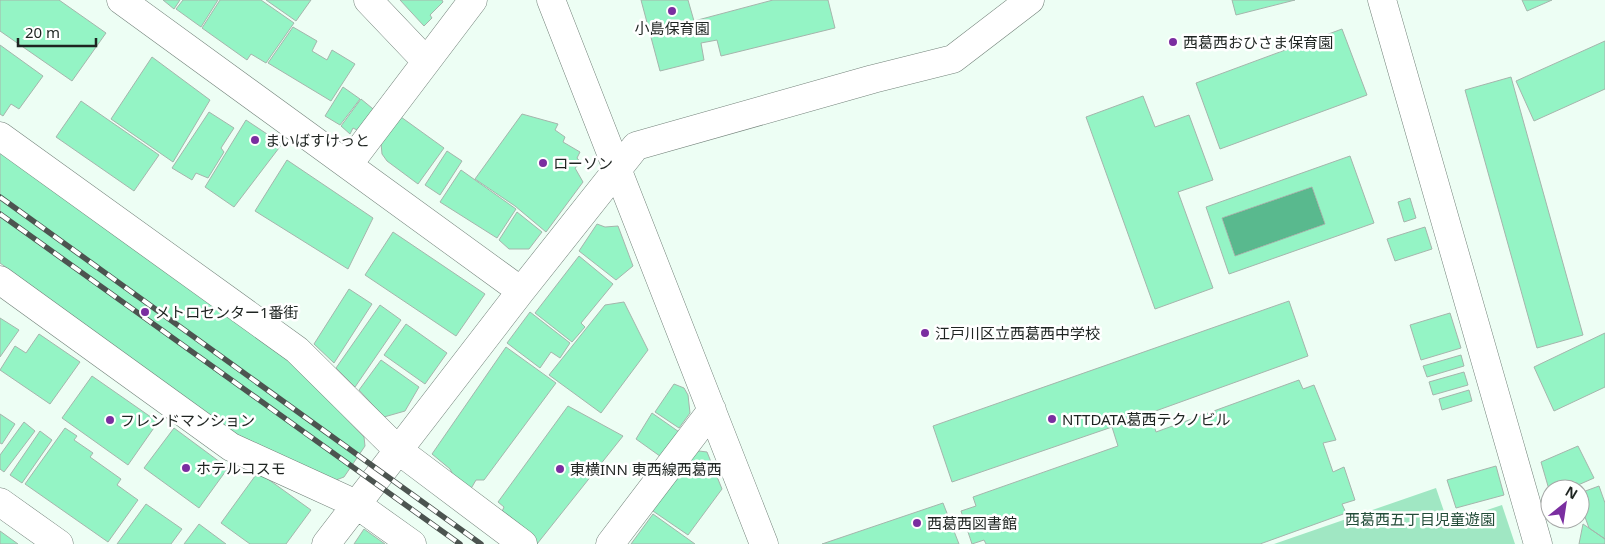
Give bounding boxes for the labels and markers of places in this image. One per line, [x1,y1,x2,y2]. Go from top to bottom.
marker: 小島保育園 [666,5,678,17]
place label: 小島保育園 [634,18,710,38]
place label: 西葛西おひさま保育園 [1183,32,1333,52]
marker: 西葛西おひさま保育園 [1167,36,1179,48]
place label: まいばすけっと [265,130,370,150]
marker: まいばすけっと [249,134,261,146]
place label: ローソン [553,153,613,173]
marker: ローソン [537,157,549,169]
place label: メトロセンター1番街 [155,302,299,322]
marker: メトロセンター1番街 [139,306,151,318]
place label: 江戸川区立西葛西中学校 [935,323,1100,343]
marker: 江戸川区立西葛西中学校 [919,327,931,339]
place label: NTTDATA葛西テクノビル [1062,409,1231,429]
place label: フレンドマンション [120,410,255,430]
marker: NTTDATA葛西テクノビル [1046,413,1058,425]
marker: フレンドマンション [104,414,116,426]
place label: ホテルコスモ [196,458,286,478]
place label: 東横INN 東西線西葛西 [570,459,722,479]
marker: ホテルコスモ [180,462,192,474]
marker: 東横INN 東西線西葛西 [554,463,566,475]
place label: 西葛西図書館 [927,513,1017,533]
marker: 西葛西図書館 [911,517,923,529]

